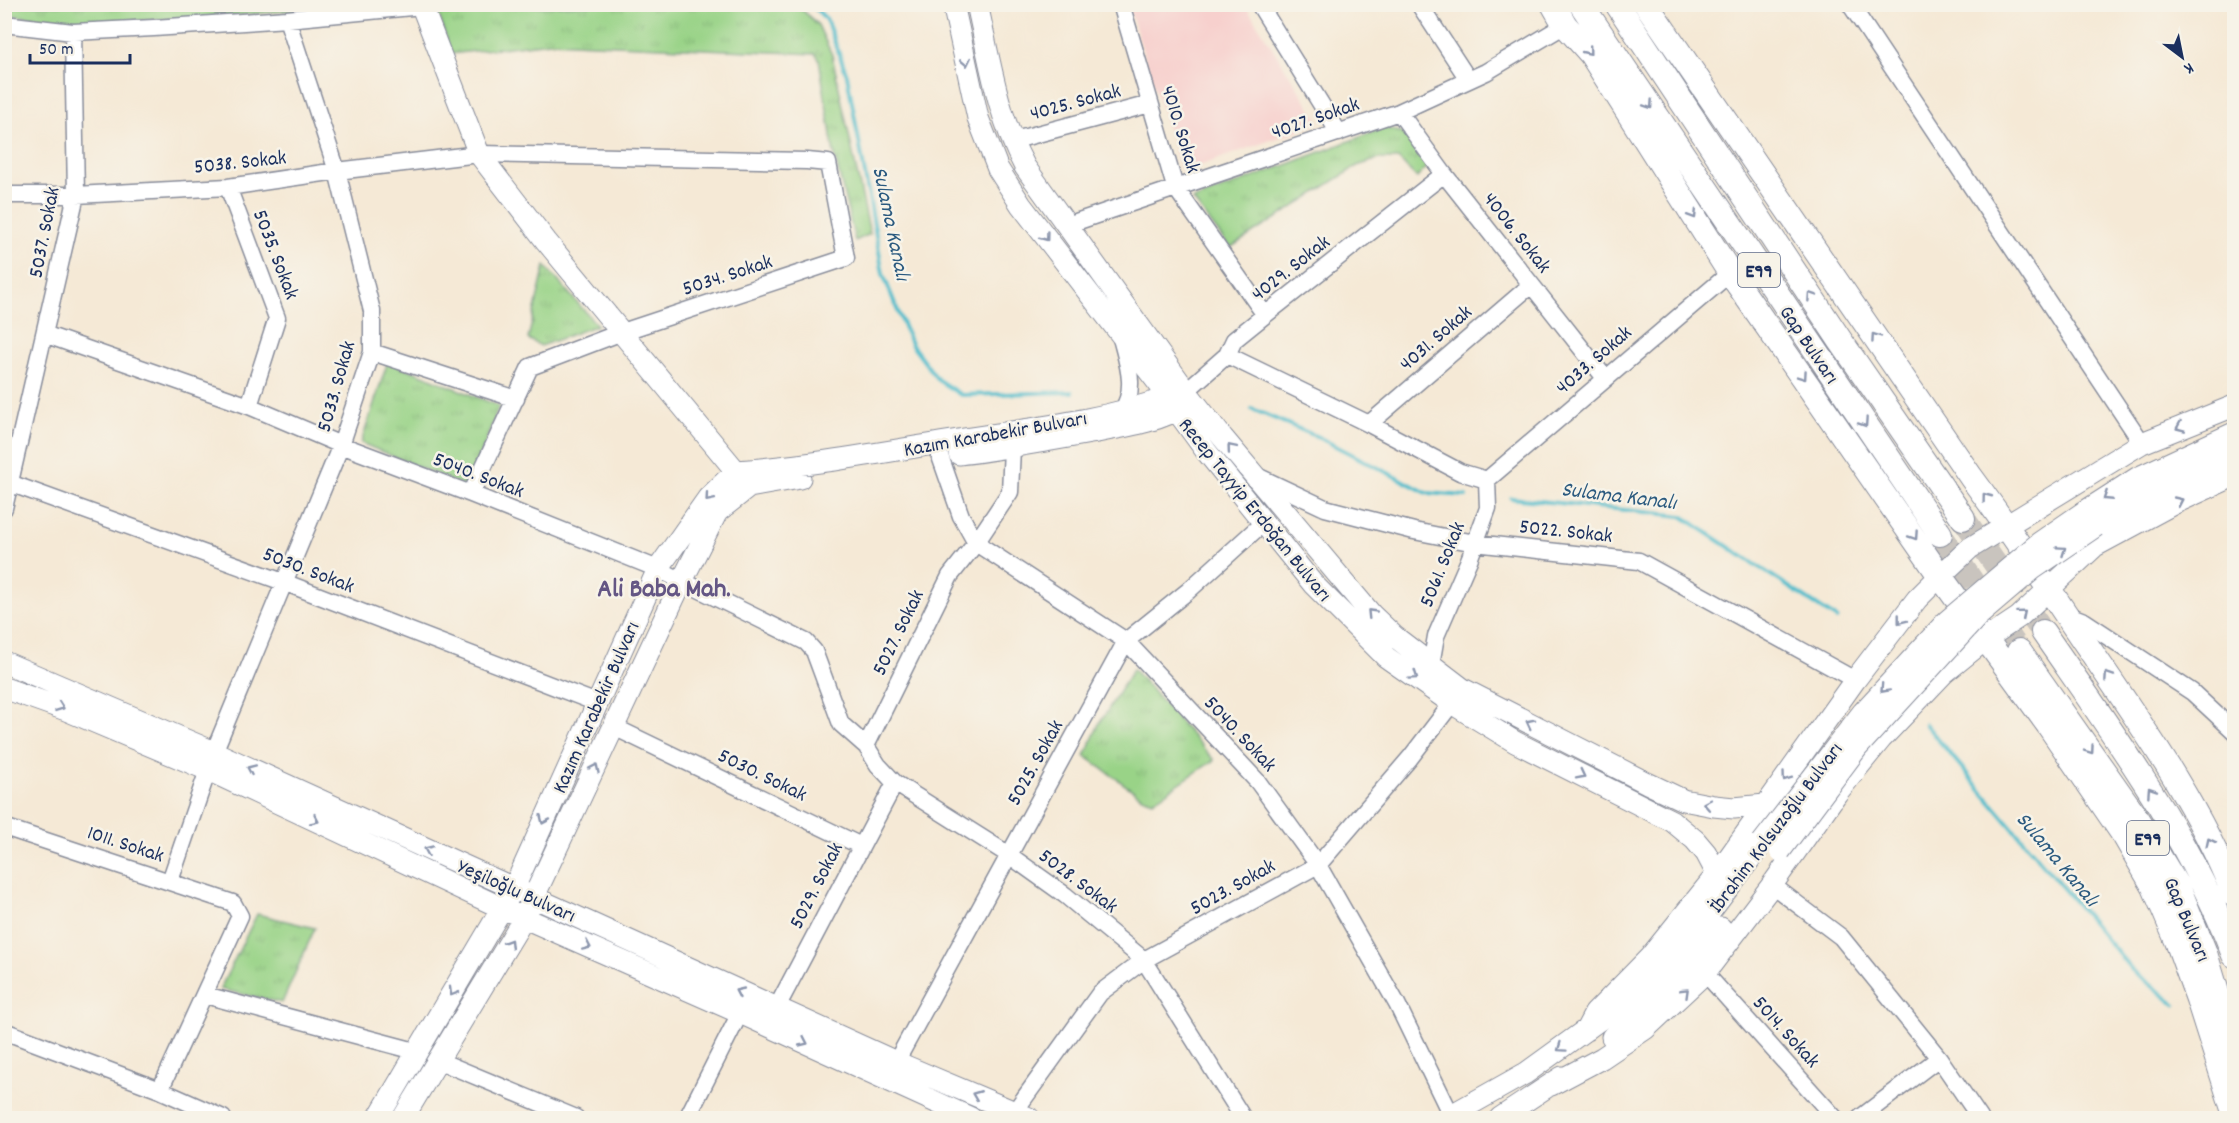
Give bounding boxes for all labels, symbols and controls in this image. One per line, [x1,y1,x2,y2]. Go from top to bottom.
scale bar [30,27,130,65]
north arrow [2152,27,2212,87]
text: 50 m [39,38,74,63]
one-way arrow [1580,44,1591,55]
one-way arrow [959,56,972,66]
text: K [2179,56,2198,80]
street label: 4025. Sokak [1027,77,1125,130]
street label: 4010. Sokak [1152,82,1207,177]
street label: 4027. Sokak [1268,91,1364,149]
one-way arrow [1641,99,1652,110]
street label: 5038. Sokak [193,144,288,184]
water label: Sulama Kanalı [862,164,917,285]
street label: 5037. Sokak [22,184,69,281]
street label: 4006. Sokak [1474,187,1557,281]
street label: 5035. Sokak [243,206,305,304]
one-way arrow [1686,209,1698,219]
street label: 4029. Sokak [1246,229,1338,310]
one-way arrow [1038,230,1049,241]
street label: 5034. Sokak [679,248,777,306]
road number: E99 [1738,253,1780,287]
one-way arrow [1807,292,1818,303]
street label: 4031. Sokak [1394,299,1480,379]
street label: Gap Bulvarı [1770,300,1845,391]
street label: 4033. Sokak [1550,320,1640,403]
one-way arrow [1871,333,1882,344]
street label: 5033. Sokak [311,338,365,436]
one-way arrow [1796,370,1807,381]
street label: Kazım Karabekir Bulvarı [902,405,1089,467]
street label: Recep Tayyip Erdoğan Bulvarı [1170,412,1338,610]
one-way arrow [1857,417,1868,428]
one-way arrow [2175,420,2186,432]
one-way arrow [1228,444,1239,455]
street label: 5040. Sokak [428,446,528,508]
water label: Sulama Kanalı [1559,475,1680,520]
one-way arrow [2103,489,2113,501]
one-way arrow [705,491,716,502]
one-way arrow [1982,493,1993,504]
one-way arrow [2173,496,2184,508]
street label: 5022. Sokak [1518,513,1614,553]
street label: 5061. Sokak [1413,518,1475,612]
one-way arrow [1907,530,1918,541]
street label: 5030. Sokak [258,541,358,603]
one-way arrow [2056,545,2066,557]
district label: Ali Baba Mah. [597,571,731,610]
street label: 5027. Sokak [866,585,933,681]
one-way arrow [1367,610,1378,620]
one-way arrow [2015,610,2026,621]
one-way arrow [1898,613,1909,624]
street label: Kazım Karabekir Bulvarı [546,617,649,799]
one-way arrow [1407,669,1418,680]
one-way arrow [2104,672,2115,683]
one-way arrow [1880,683,1891,693]
street label: 5040. Sokak [1195,690,1282,780]
one-way arrow [54,700,64,713]
street label: 5025. Sokak [1001,715,1073,812]
one-way arrow [1526,719,1537,731]
street label: İbrahim Kolsuzoğlu Bulvarı [1703,737,1852,920]
street label: 5030. Sokak [712,742,811,811]
one-way arrow [2083,743,2094,754]
one-way arrow [587,763,599,774]
one-way arrow [246,764,257,776]
one-way arrow [1575,768,1586,780]
one-way arrow [1782,770,1793,781]
one-way arrow [2147,787,2158,798]
one-way arrow [1702,798,1712,811]
water label: Sulama Kanalı [2007,806,2107,916]
one-way arrow [308,813,319,825]
one-way arrow [540,814,552,825]
street label: 1011. Sokak [83,819,167,872]
road number: E99 [2127,821,2169,855]
one-way arrow [2205,837,2217,848]
street label: 5029. Sokak [783,838,852,935]
street label: 5028. Sokak [1031,843,1123,922]
one-way arrow [424,845,435,857]
street label: Yeşiloğlu Bulvarı [452,853,580,932]
street label: 5023. Sokak [1185,853,1282,924]
street label: Gap Bulvarı [2154,873,2216,967]
one-way arrow [581,938,592,950]
one-way arrow [502,939,514,949]
one-way arrow [448,986,460,996]
one-way arrow [735,987,746,999]
one-way arrow [1678,988,1688,999]
street label: 5014. Sokak [1744,990,1826,1076]
one-way arrow [797,1035,808,1047]
one-way arrow [1556,1041,1567,1052]
one-way arrow [971,1090,982,1102]

